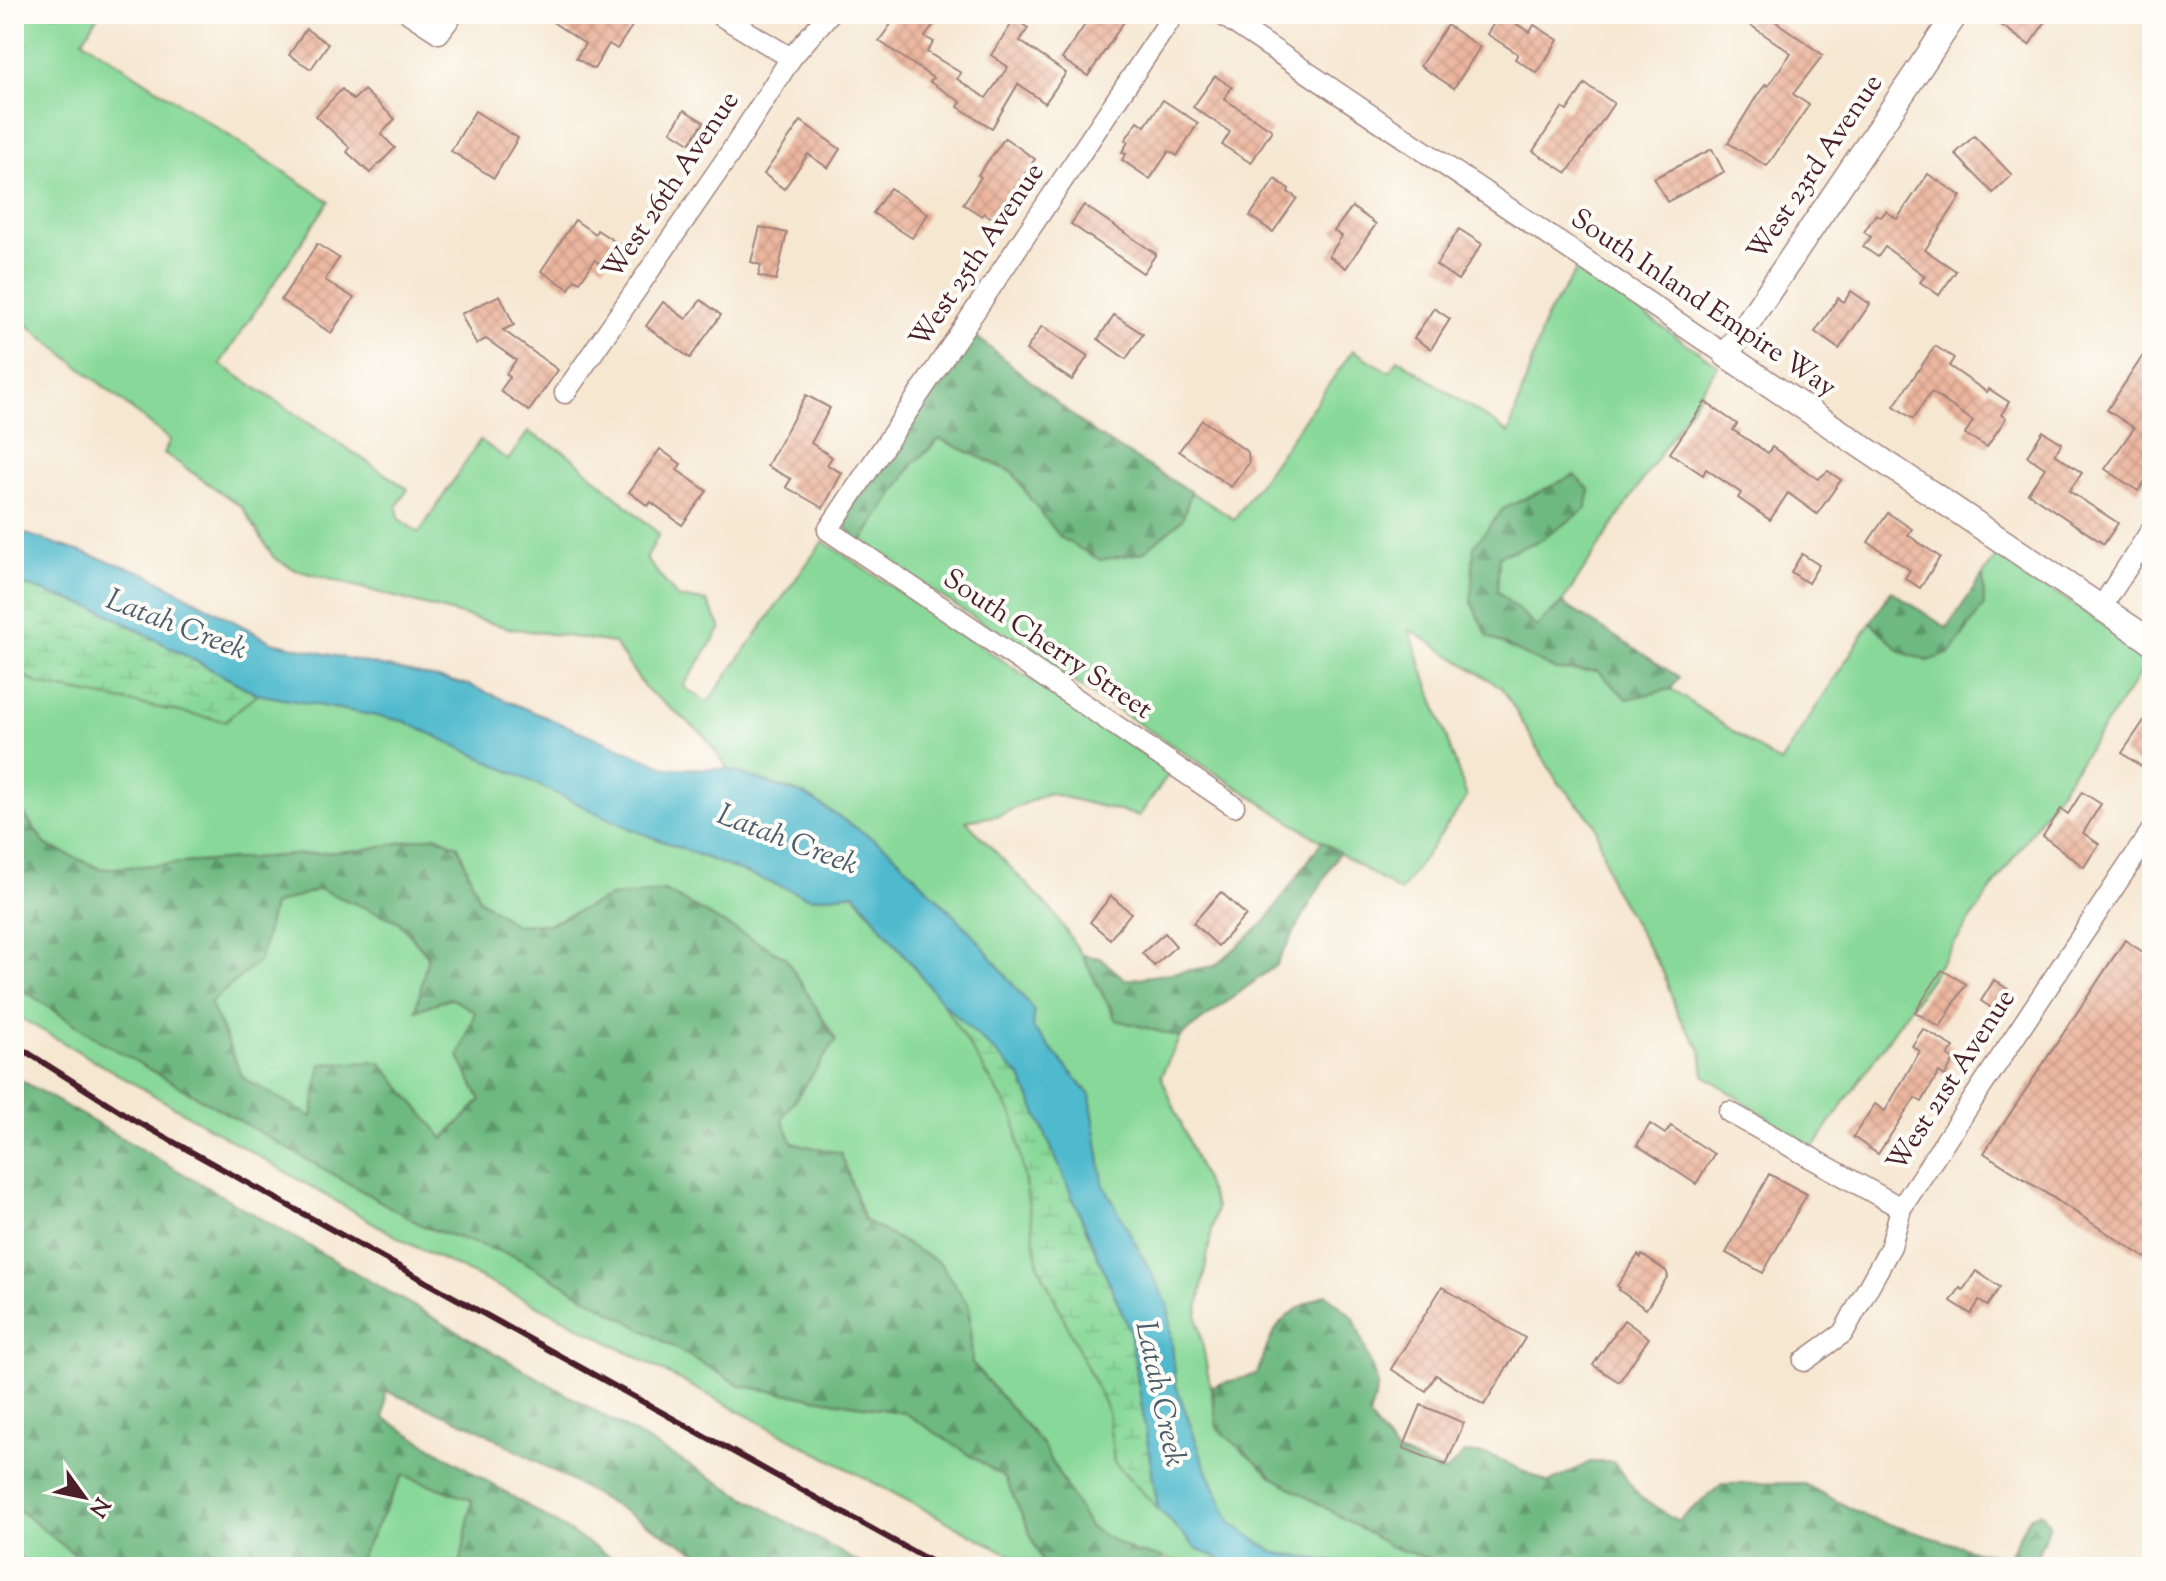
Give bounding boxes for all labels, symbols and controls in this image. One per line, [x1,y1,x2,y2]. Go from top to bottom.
street label: West 23rd Avenue [1738,66,1894,270]
street label: West 26th Avenue [594,83,750,289]
street label: West 25th Avenue [901,155,1055,357]
street label: South Inland Empire Way [1562,200,1844,408]
street label: South Cherry Street [934,560,1160,730]
water label: Latah Creek [99,579,253,673]
water label: Latah Creek [710,794,864,888]
street label: West 21st Avenue [1878,982,2026,1180]
water label: Latah Creek [1123,1317,1195,1471]
north arrow [44,1457,124,1537]
text: N [80,1490,116,1523]

